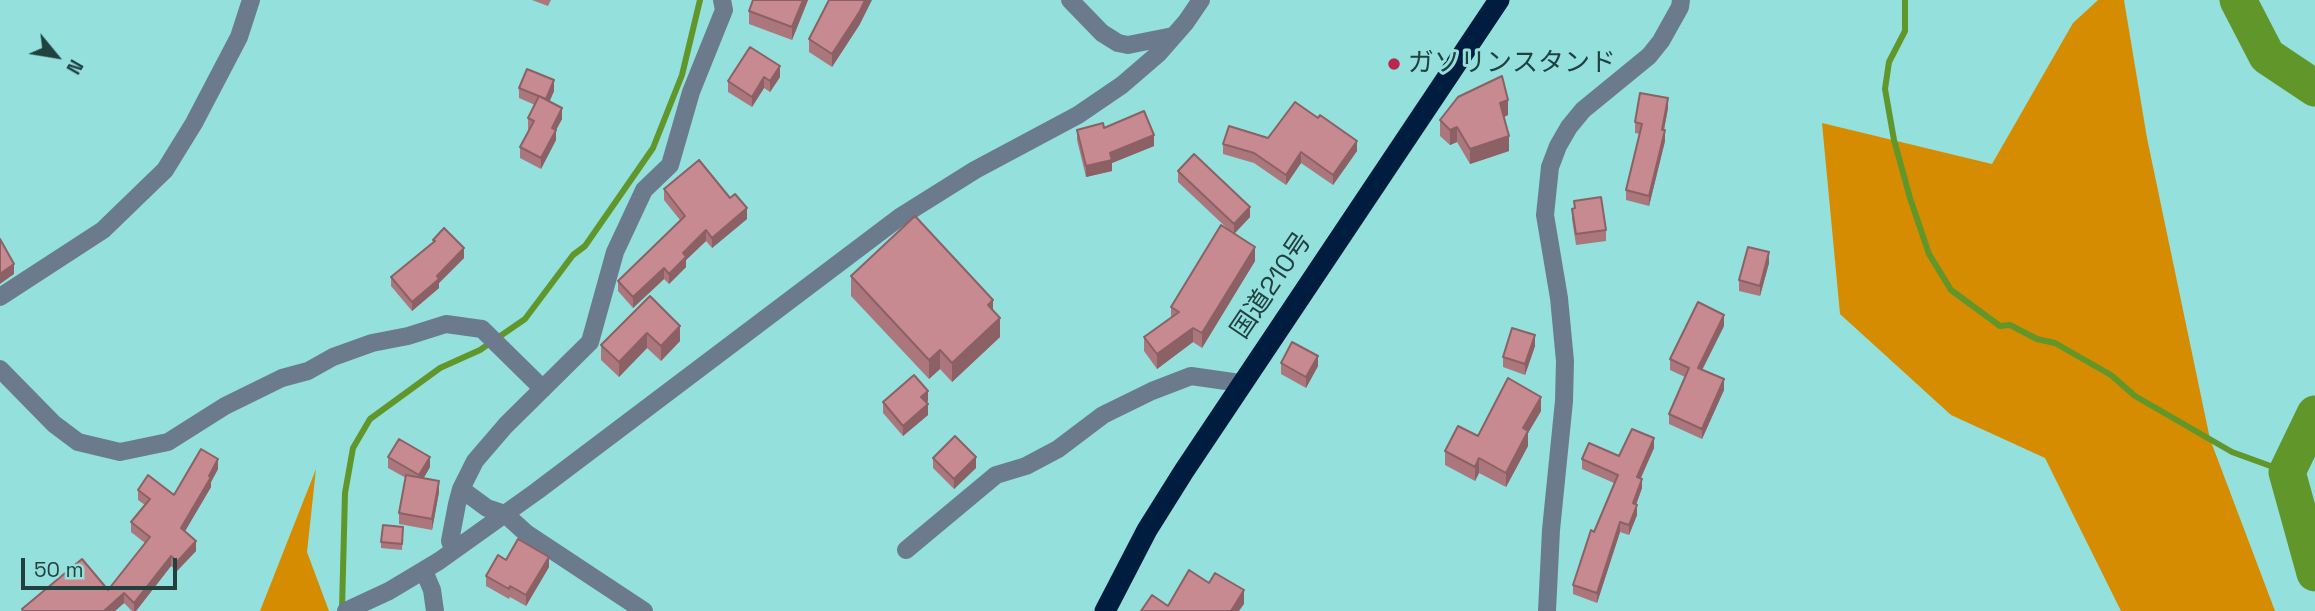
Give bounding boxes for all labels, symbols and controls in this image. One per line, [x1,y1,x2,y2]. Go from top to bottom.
north arrow [21,21,91,91]
place label: ガソリンスタンド [1408,48,1616,80]
text: N [61,55,89,79]
marker: ガソリンスタンド [1386,56,1402,72]
street label: 国道210号 [1225,227,1319,345]
scale bar [24,544,180,588]
text: 50 m [34,556,84,583]

